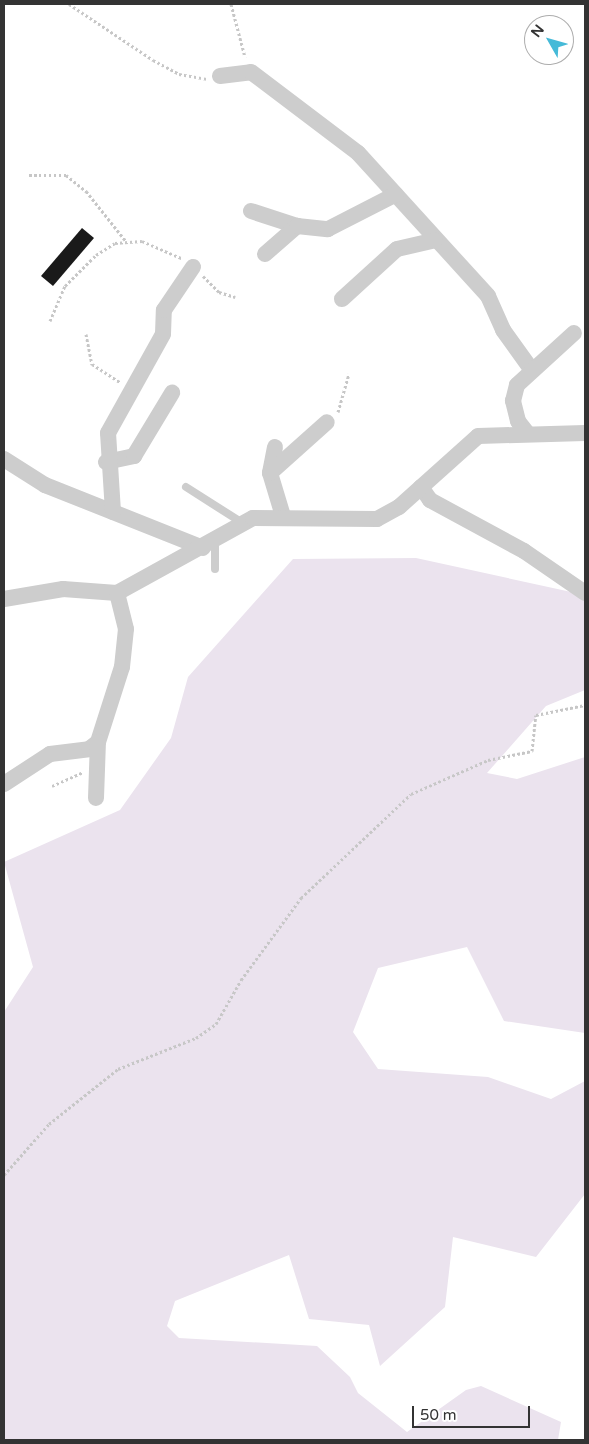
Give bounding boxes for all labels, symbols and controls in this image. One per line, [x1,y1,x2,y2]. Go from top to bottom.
north arrow [524,15,574,65]
text: N [527,21,548,41]
scale bar [414,1396,532,1428]
text: 50 m [420,1406,457,1424]

